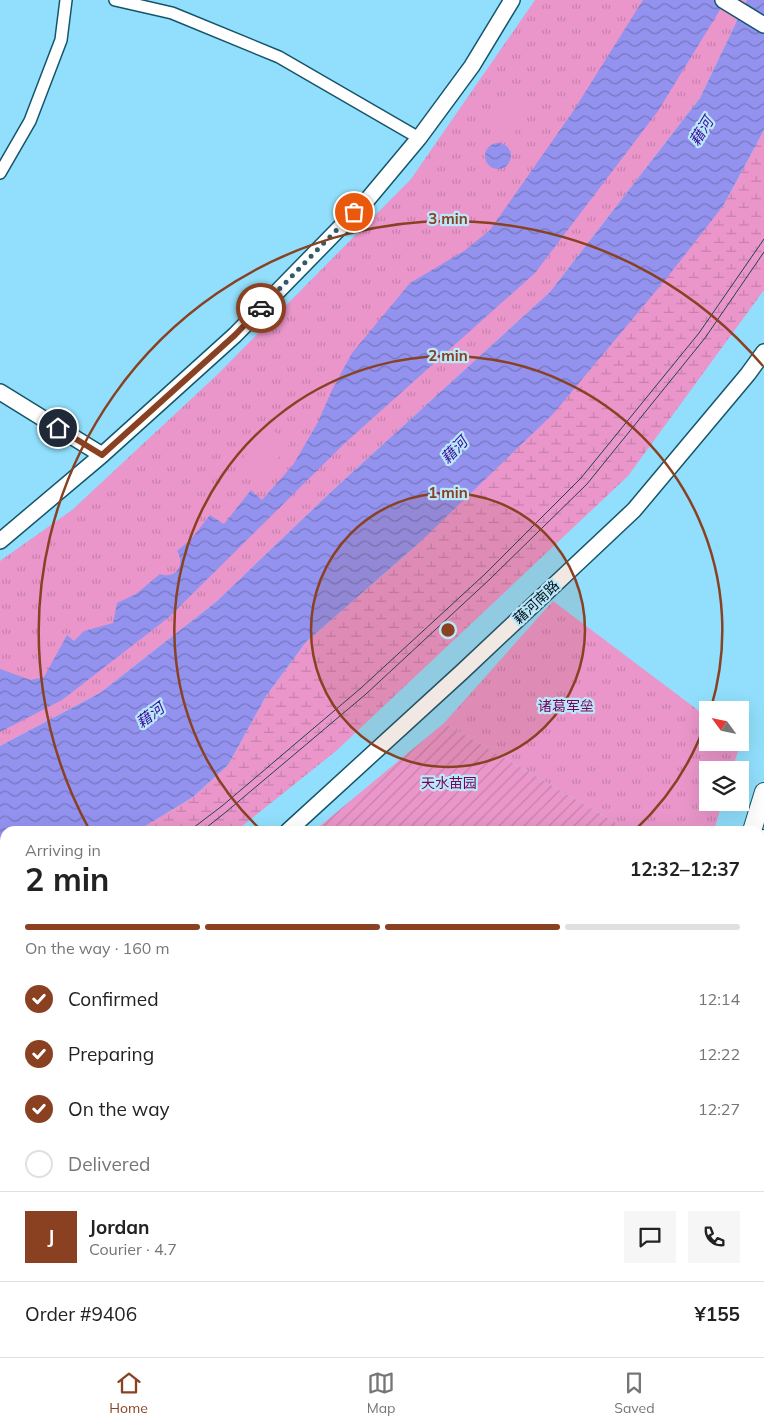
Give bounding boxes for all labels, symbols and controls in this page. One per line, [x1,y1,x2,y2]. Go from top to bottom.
water label: 藉河 [685,111,719,149]
pin [333,191,375,233]
icon: bag [340,198,368,226]
text: 3 min [428,209,468,228]
courier [236,283,286,333]
icon: car [247,294,275,322]
text: 2 min [428,346,468,365]
pin [37,407,79,449]
icon: home [44,414,72,442]
water label: 藉河 [437,430,473,467]
text: 1 min [428,483,468,502]
street label: 藉河南路 [509,576,563,628]
centre of rings [439,621,457,639]
water label: 藉河 [132,697,170,732]
park label: 诸葛军垒 [538,697,594,715]
north arrow [699,701,749,751]
map controls [699,701,749,811]
button: layers [699,761,749,811]
park label: 天水苗园 [421,774,477,792]
text: Arriving in [25,840,101,860]
text: 12:32–12:37 [630,857,740,881]
text: 2 min [25,859,109,899]
text: On the way · 160 m [25,938,170,958]
icon: check [25,985,53,1013]
text: Confirmed [68,987,159,1011]
text: 12:14 [698,989,740,1009]
icon: check [25,1040,53,1068]
text: Preparing [68,1042,154,1066]
text: 12:22 [698,1044,740,1064]
icon: check [25,1095,53,1123]
text: On the way [68,1097,170,1121]
text: 12:27 [698,1099,740,1119]
text: Delivered [68,1152,150,1176]
button: chat [624,1211,676,1263]
button: phone [688,1211,740,1263]
text: Jordan [89,1215,149,1239]
text: J [48,1225,54,1249]
text: Courier · 4.7 [89,1239,177,1259]
text: Order #9406 [25,1302,137,1326]
text: ¥155 [694,1302,740,1326]
tab: Home [109,1369,148,1417]
tab: Map [367,1369,396,1417]
tab: Saved [614,1369,655,1417]

